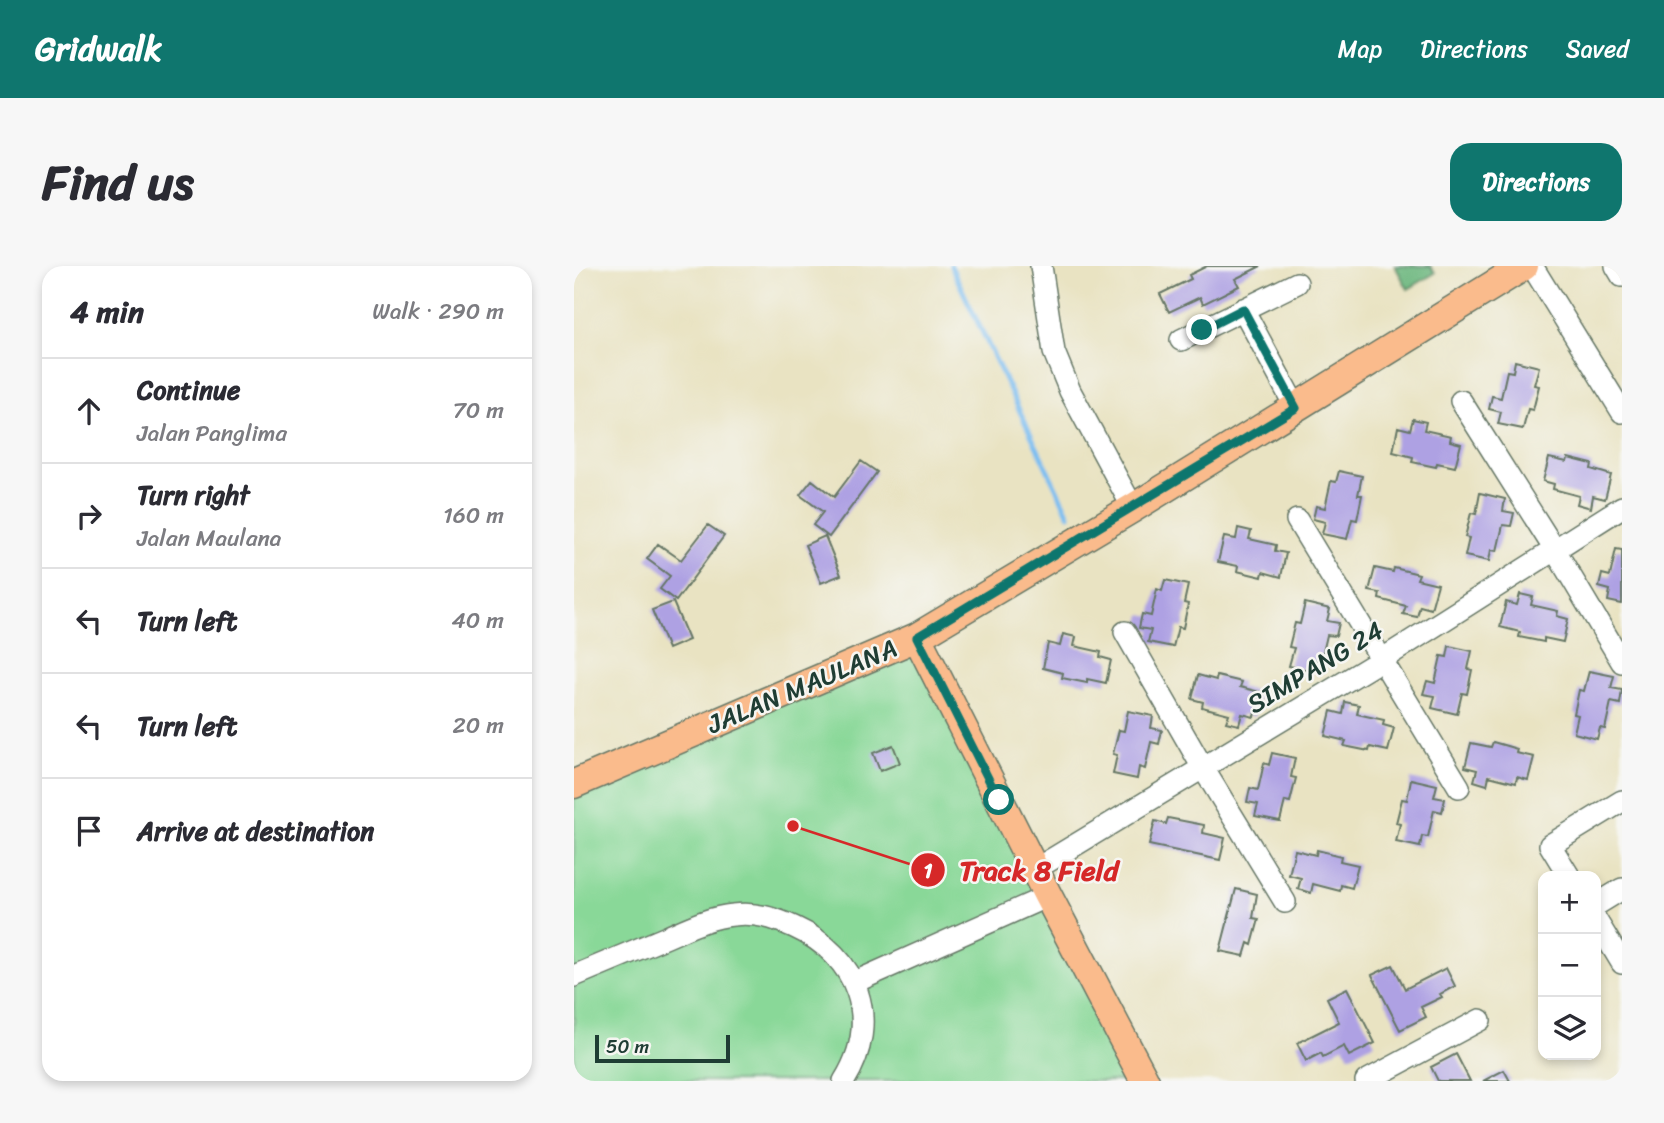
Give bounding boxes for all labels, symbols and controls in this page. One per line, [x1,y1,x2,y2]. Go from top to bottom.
text: Gridwalk [35,20,162,78]
text: Map [1338,28,1382,70]
text: Directions [1420,28,1528,70]
text: Saved [1566,28,1629,70]
text: Find us [42,139,194,226]
button: Directions [1450,143,1622,221]
text: 4 min [70,285,144,339]
text: Walk · 290 m [372,291,504,332]
route end [1186,314,1217,345]
text: Continue [137,367,240,413]
text: 70 m [453,390,504,431]
icon: ahead [70,392,108,430]
text: Jalan Panglima [137,413,287,454]
text: Turn right [137,472,250,518]
text: 160 m [443,495,504,536]
icon: right [70,497,108,535]
text: Jalan Maulana [137,518,281,559]
text: Turn left [137,598,237,644]
text: 40 m [451,600,504,641]
icon: left [70,602,108,640]
street label: SIMPANG 24 [1238,608,1392,726]
street label: JALAN MAULANA [699,625,904,747]
text: Turn left [137,703,237,749]
text: 20 m [453,705,504,746]
icon: left [70,707,108,745]
route start [983,784,1014,815]
text: Arrive at destination [137,808,374,854]
icon: arrive [70,812,108,850]
callout: Track 8 Field [910,846,1132,895]
text: Track 8 Field [960,846,1121,895]
text: 1 [923,852,933,890]
map controls [1538,871,1601,1060]
button: + [1538,871,1601,934]
button: − [1538,934,1601,997]
button: layers [1538,997,1601,1060]
text: 50 m [606,1030,649,1063]
scale bar [595,1032,730,1064]

